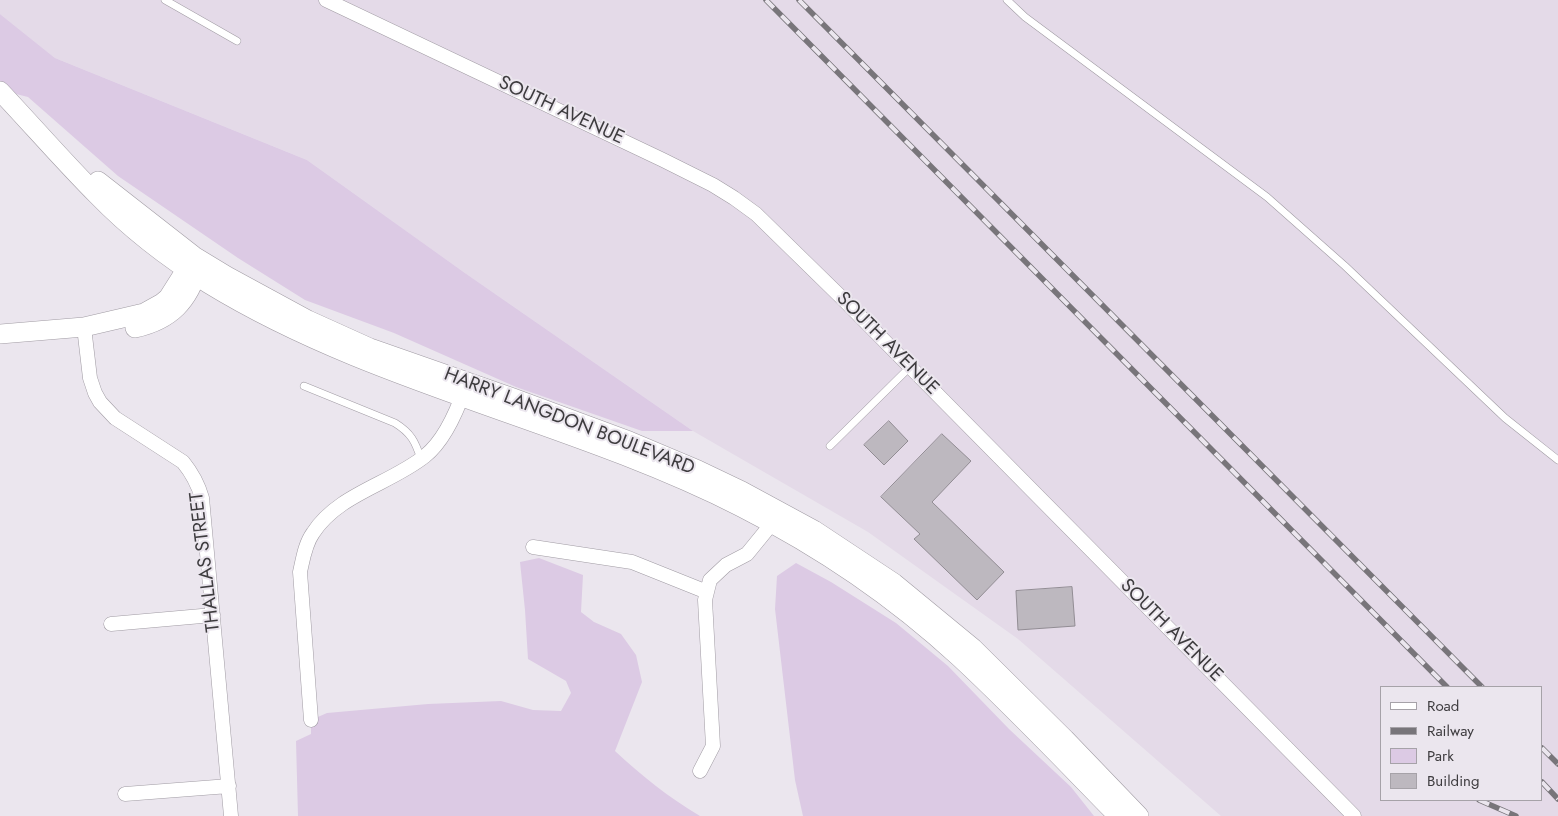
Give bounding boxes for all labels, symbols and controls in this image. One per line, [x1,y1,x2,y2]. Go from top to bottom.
street label: SOUTH AVENUE [494,72,628,150]
street label: SOUTH AVENUE [831,288,943,400]
street label: HARRY LANGDON BOULEVARD [441,364,697,480]
street label: THALLAS STREET [186,491,226,633]
street label: SOUTH AVENUE [1115,575,1227,687]
legend [1380,686,1543,801]
text: Road [1427,695,1459,717]
text: Railway [1427,720,1474,742]
text: Park [1427,745,1454,767]
text: Building [1427,770,1479,792]

